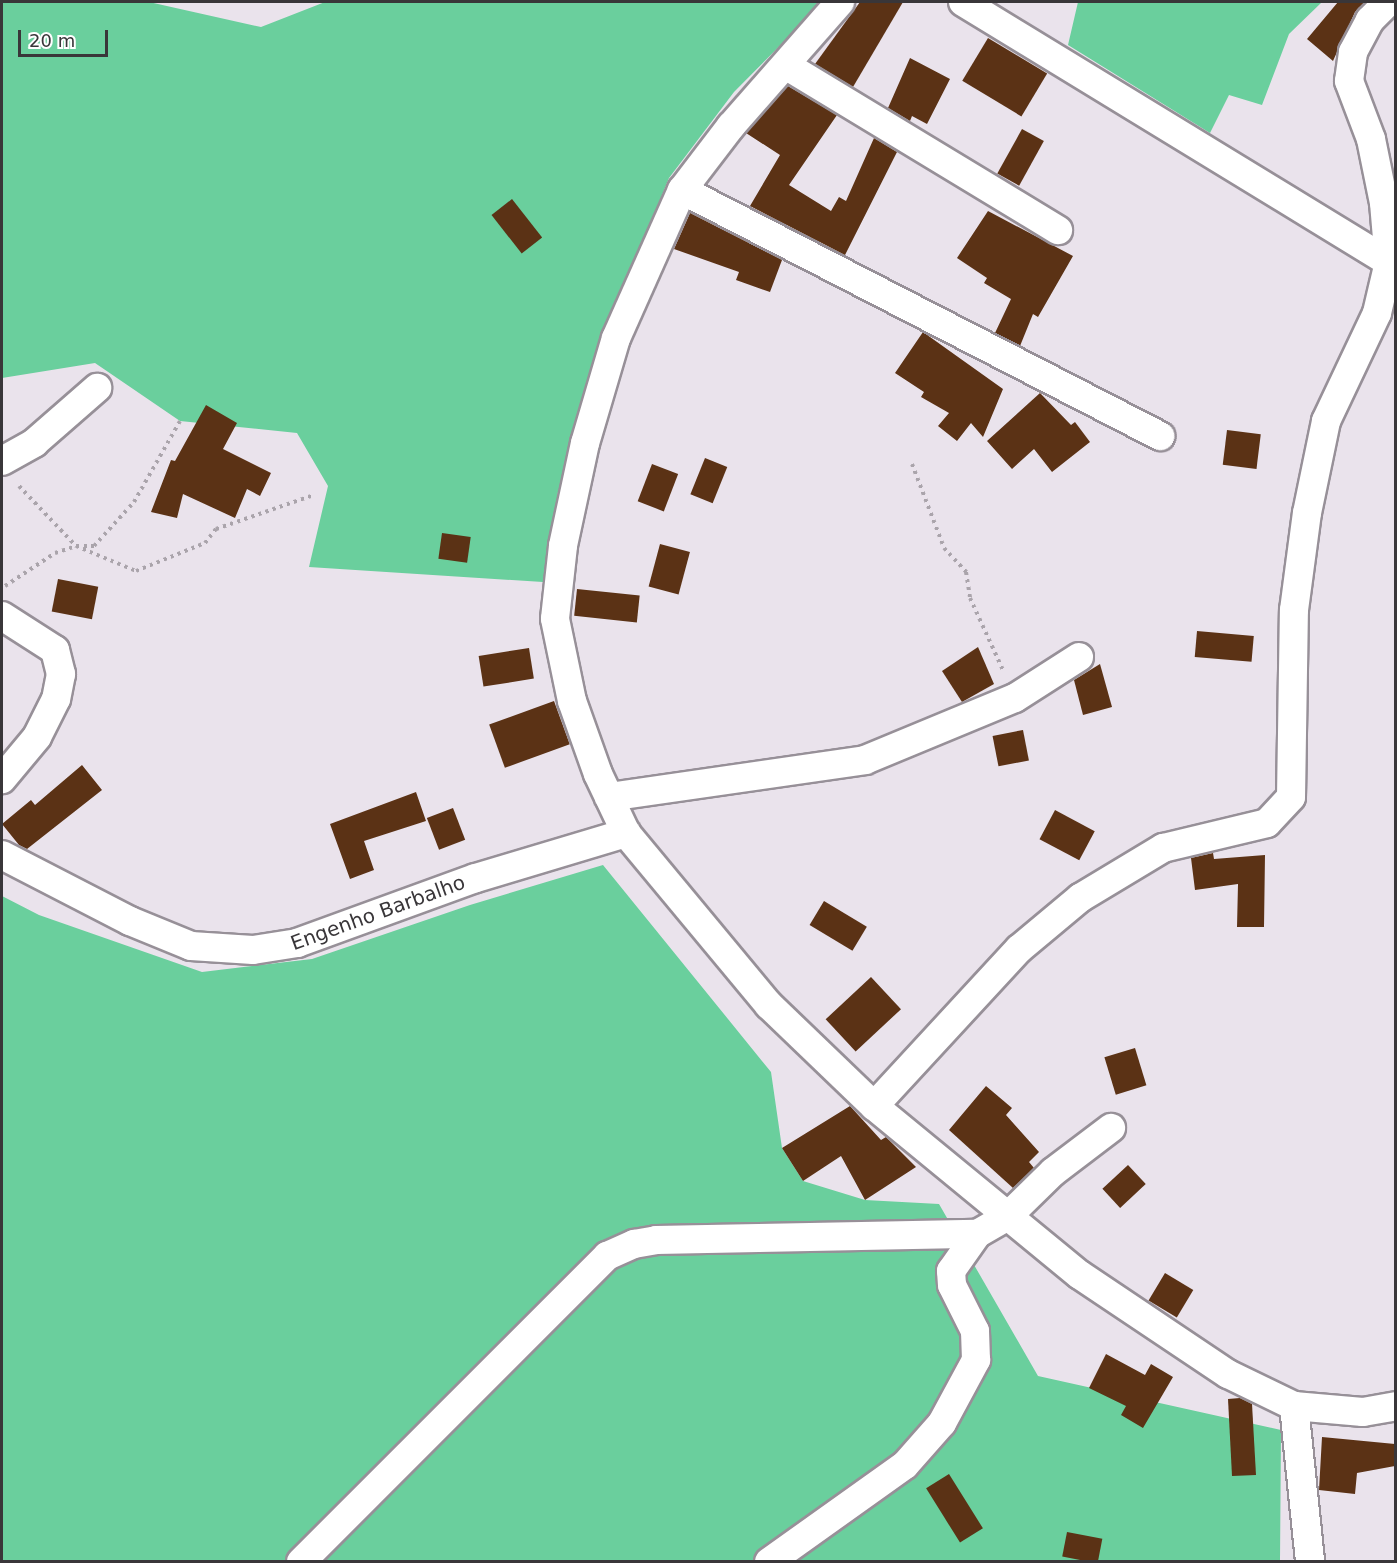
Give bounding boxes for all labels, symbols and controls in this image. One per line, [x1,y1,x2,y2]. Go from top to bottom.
scale bar [21,18,111,56]
text: 20 m [29,30,75,51]
street label: Engenho Barbalho [288,870,468,956]

